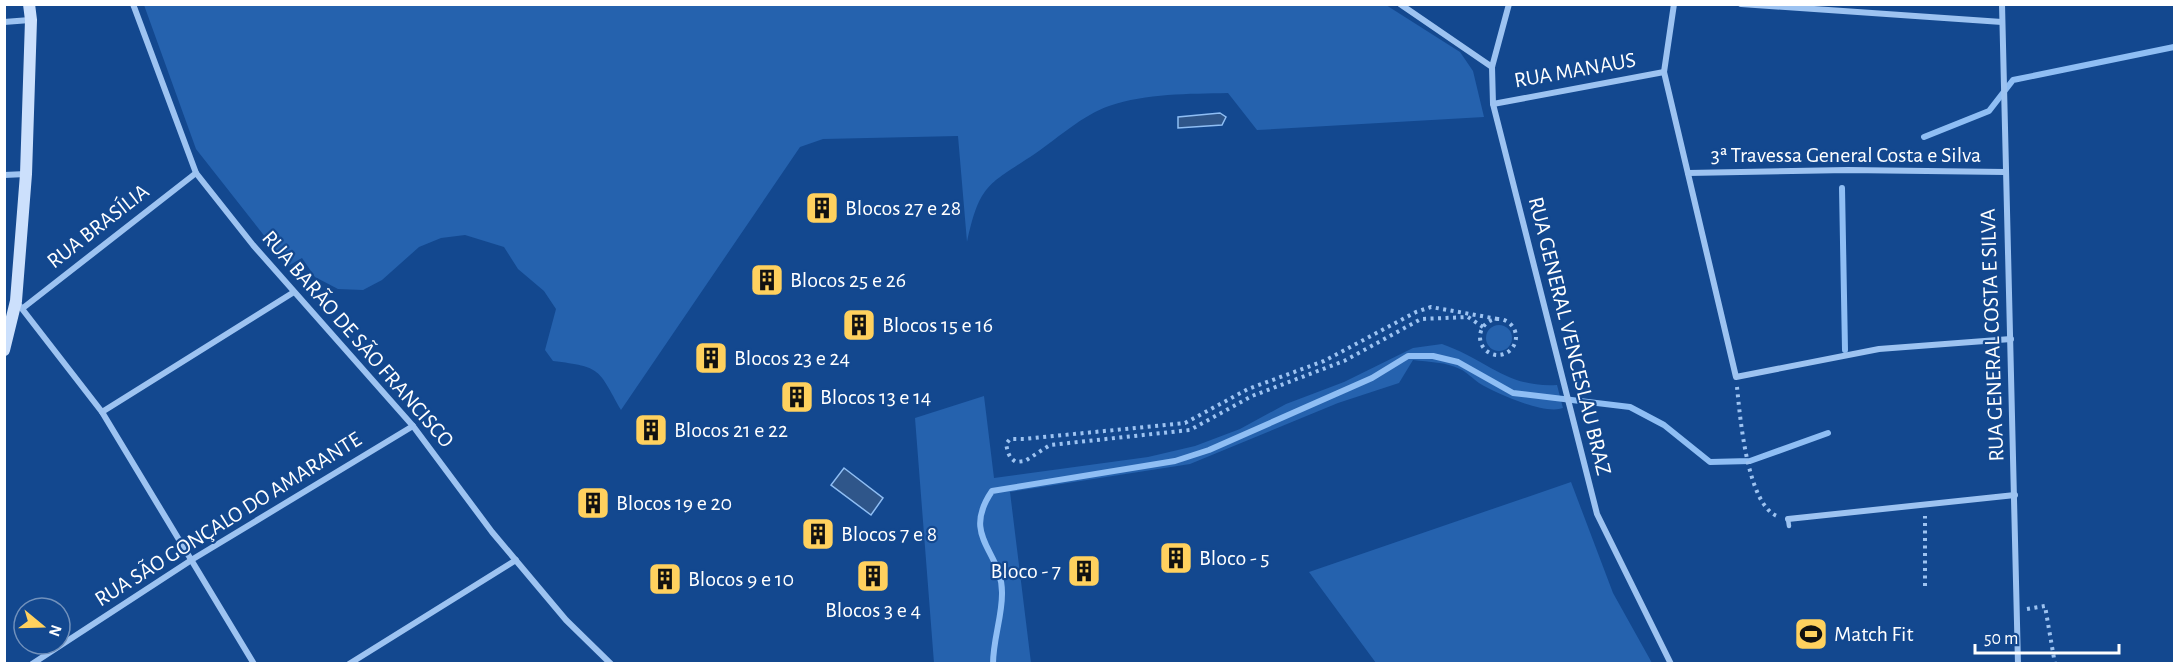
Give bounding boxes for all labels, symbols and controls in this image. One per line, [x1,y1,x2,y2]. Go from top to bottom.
street label: RUA MANAUS [1512,48,1638,92]
street label: 3ª Travessa General Costa e Silva [1711,144,1981,166]
street label: RUA BRASÍLIA [42,179,153,272]
building icon: Blocos 27 e 28 [804,190,840,226]
street label: RUA GENERAL VENCESLAU BRAZ [1525,195,1615,477]
place label: Blocos 27 e 28 [845,197,961,219]
street label: RUA GENERAL COSTA E SILVA [1977,208,2007,462]
street label: RUA BARÃO DE SÃO FRANCISCO [258,226,459,452]
building icon: Blocos 25 e 26 [749,262,785,298]
place label: Blocos 25 e 26 [790,269,906,291]
building icon: Blocos 15 e 16 [841,307,877,343]
place label: Blocos 15 e 16 [882,314,993,336]
building icon: Blocos 23 e 24 [693,340,729,376]
place label: Blocos 23 e 24 [734,347,850,369]
building icon: Blocos 13 e 14 [779,379,815,415]
place label: Blocos 13 e 14 [820,386,931,408]
building icon: Blocos 21 e 22 [633,412,669,448]
place label: Blocos 21 e 22 [674,419,788,441]
street label: RUA SÃO GONÇALO DO AMARANTE [90,427,365,610]
building icon: Blocos 19 e 20 [575,485,611,521]
place label: Blocos 19 e 20 [616,492,732,514]
building icon: Blocos 7 e 8 [800,516,836,552]
place label: Blocos 7 e 8 [841,523,937,545]
building icon: Bloco - 5 [1158,540,1194,576]
place label: Bloco - 5 [1199,547,1270,569]
building icon: Bloco - 7 [1066,553,1102,589]
building icon: Blocos 3 e 4 [855,558,891,594]
place label: Bloco - 7 [990,560,1061,582]
building icon: Blocos 9 e 10 [647,561,683,597]
place label: Blocos 9 e 10 [688,568,794,590]
north arrow [12,596,72,656]
place label: Blocos 3 e 4 [825,599,921,621]
sports icon: Match Fit [1793,616,1829,652]
scale bar [1975,617,2119,655]
text: N [46,623,65,638]
place label: Match Fit [1834,623,1913,645]
text: 50 m [1984,630,2018,648]

